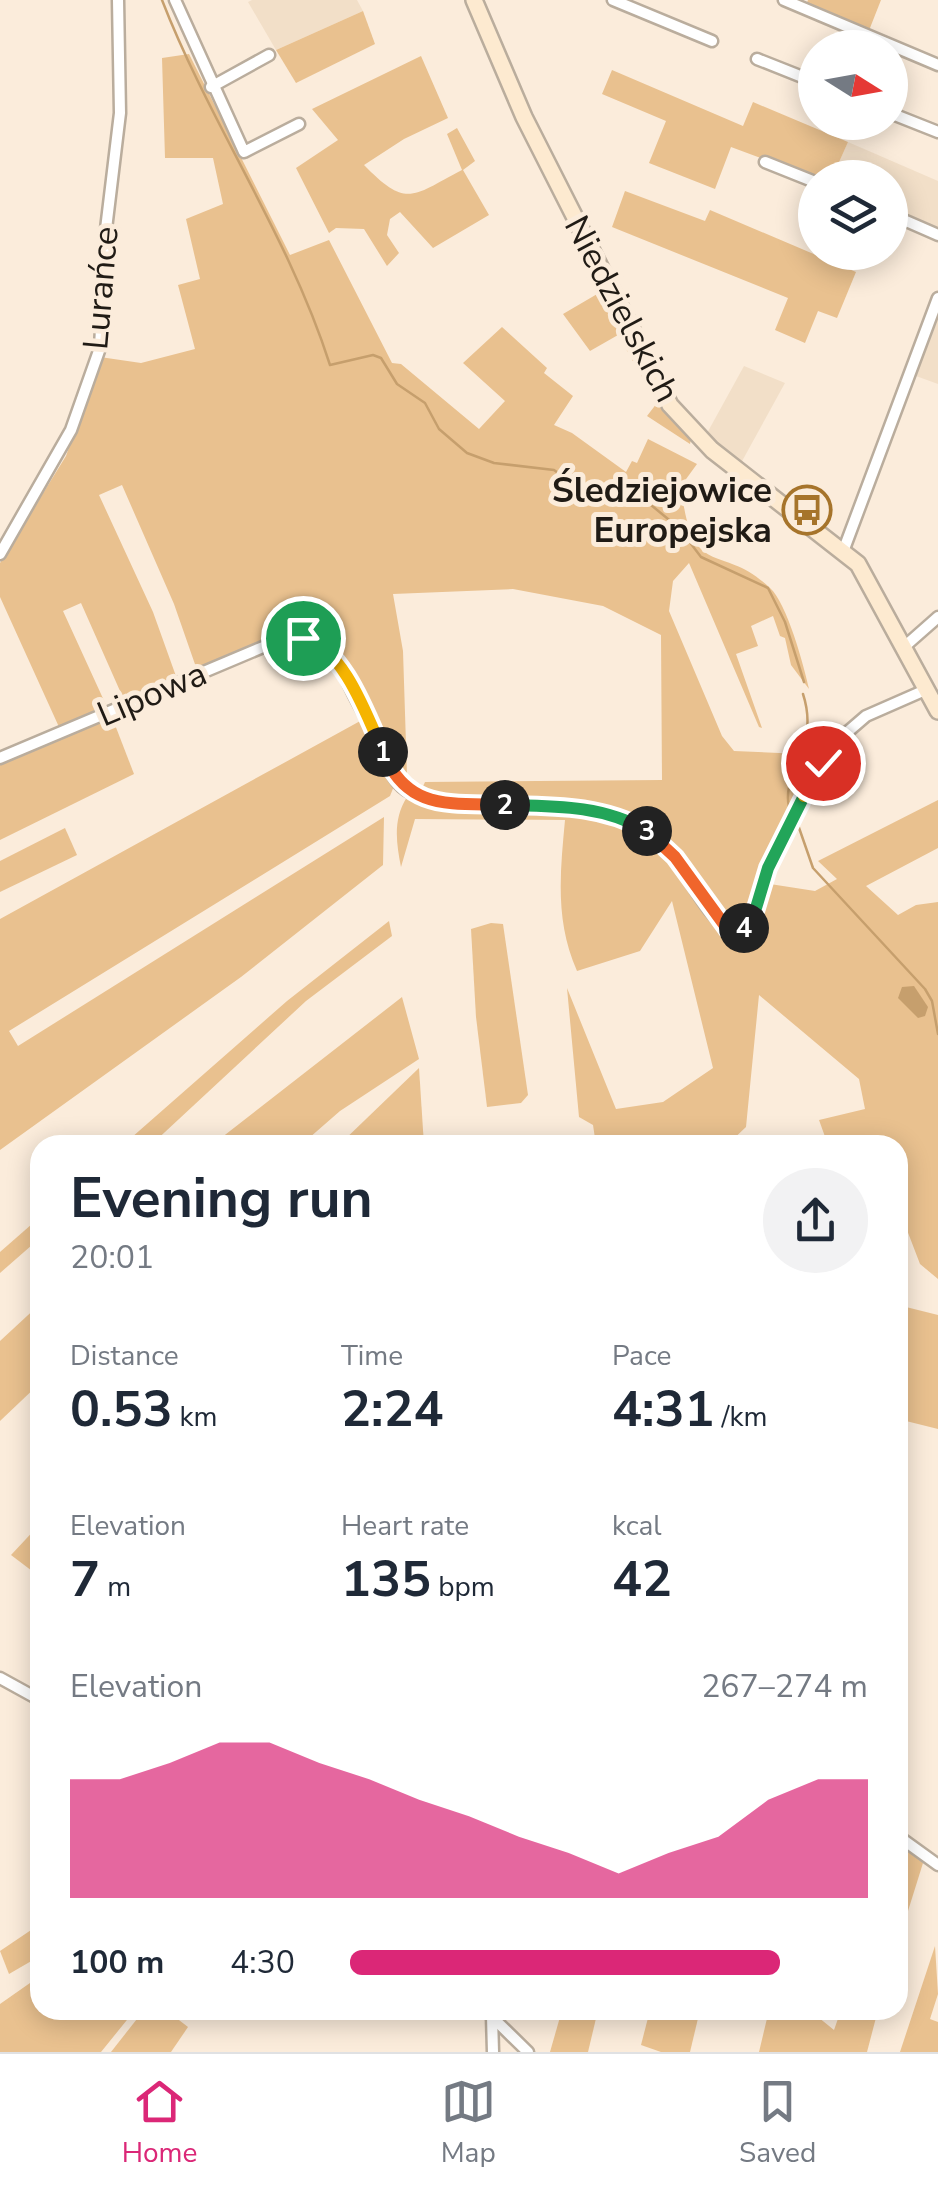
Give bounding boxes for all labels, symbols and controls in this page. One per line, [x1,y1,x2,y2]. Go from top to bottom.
north arrow [798,30,908,140]
map controls [798,30,908,270]
button: layers [798,160,908,270]
street label: Niedzielskich [553,208,691,410]
street label: Lurańce [72,224,130,352]
place label: Śledziejowice Europejska [552,467,772,554]
bus stop icon: Śledziejowice Europejska [781,484,833,536]
pin [261,596,346,681]
icon: arrive [276,611,331,666]
street label: Lipowa [90,650,214,738]
pin [781,721,866,806]
pin: 1 [358,727,408,777]
text: 1 [375,733,391,771]
icon: check [796,736,851,791]
pin: 2 [480,780,530,830]
text: 2 [497,786,513,824]
pin: 3 [622,806,672,856]
text: 3 [639,812,655,850]
pin: 4 [719,903,769,953]
text: 4 [736,909,752,947]
text: Evening run [70,1161,373,1236]
button: share [763,1168,868,1273]
text: 20:01 [70,1236,154,1279]
text: Distance [70,1337,179,1375]
text: Time [341,1337,403,1375]
text: Pace [612,1337,671,1375]
text: 0.53 [70,1375,172,1444]
text: 2:24 [341,1375,443,1444]
text: 4:31 [612,1375,714,1444]
text: km [172,1398,218,1436]
text: /km [714,1398,767,1436]
text: Elevation [70,1507,186,1545]
text: Heart rate [341,1507,469,1545]
text: kcal [612,1507,662,1545]
text: 7 [70,1545,100,1614]
text: 135 [341,1545,431,1614]
text: 42 [612,1545,672,1614]
text: m [100,1568,131,1606]
text: bpm [431,1568,495,1606]
text: Elevation [70,1665,203,1708]
text: 267–274 m [701,1665,868,1708]
text: 100 m [70,1941,164,1984]
text: 4:30 [230,1941,295,1984]
tab: Home [122,2074,197,2172]
tab: Map [441,2074,496,2172]
tab: Saved [739,2074,816,2172]

